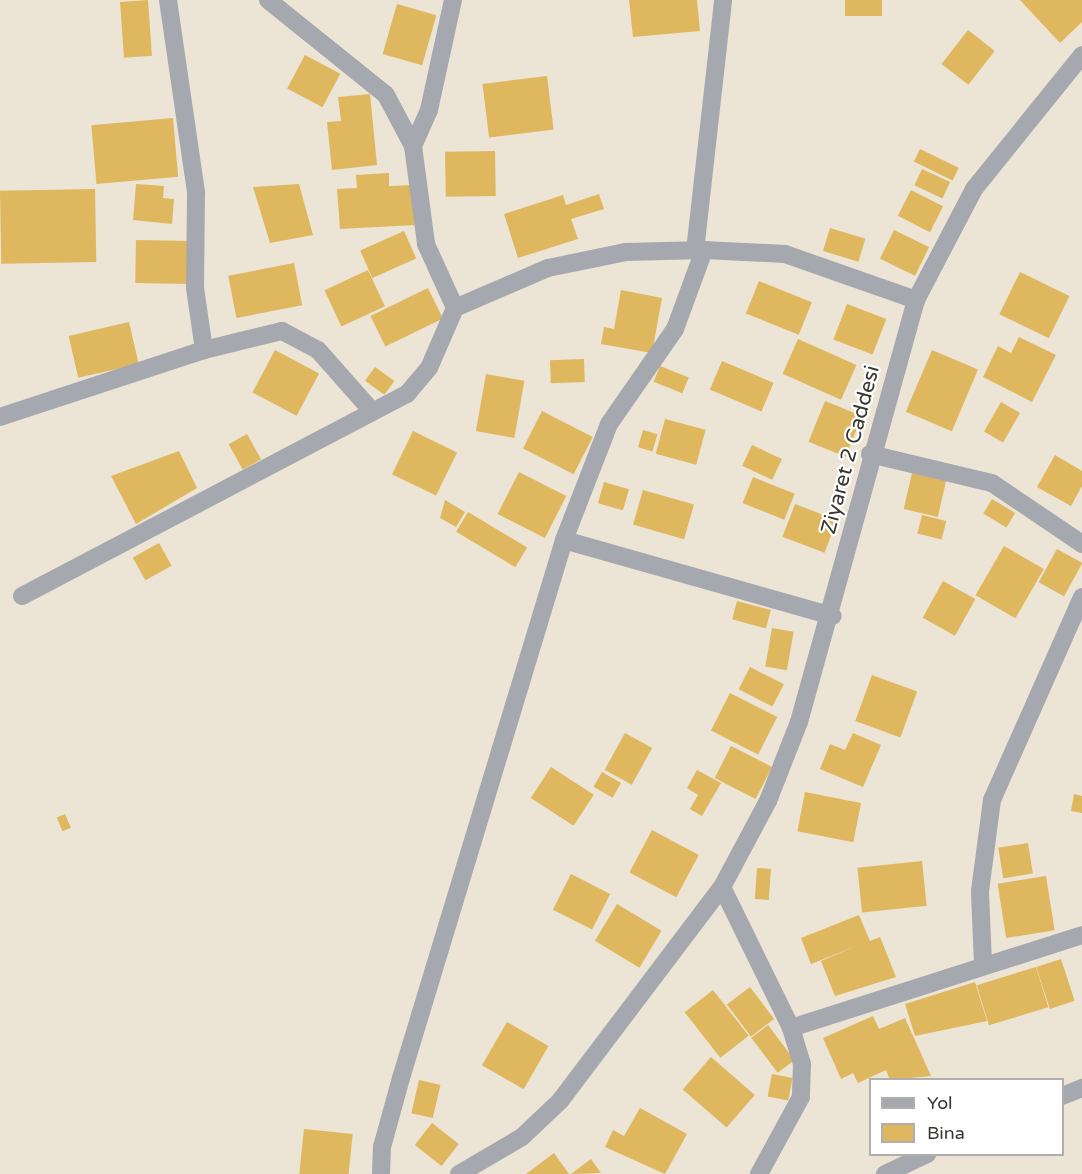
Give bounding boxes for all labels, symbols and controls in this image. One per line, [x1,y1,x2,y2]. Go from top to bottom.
street label: Ziyaret 2 Caddesi [816,363,886,537]
legend [869,1078,1064,1156]
text: Yol [927,1092,953,1114]
text: Bina [927,1122,965,1144]

